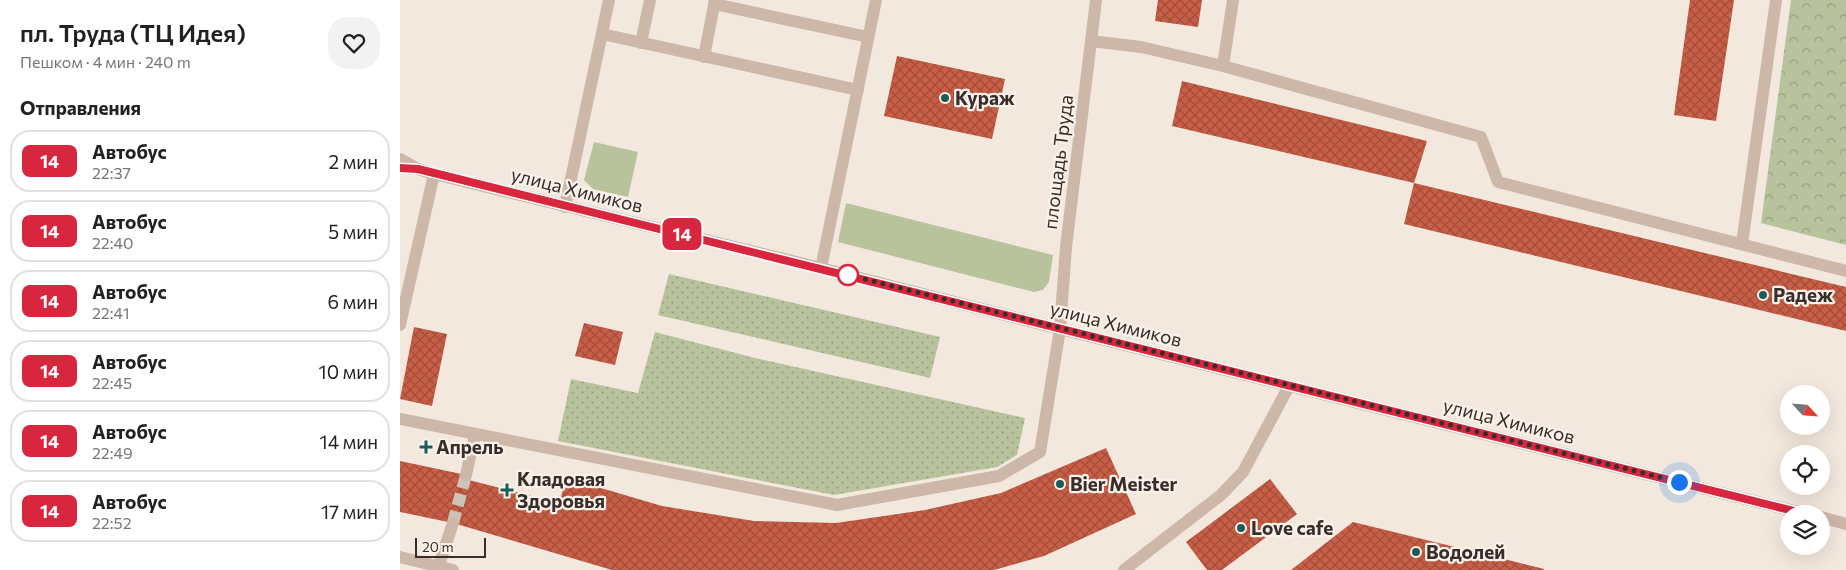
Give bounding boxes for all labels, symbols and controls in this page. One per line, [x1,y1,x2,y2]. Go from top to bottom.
button: heart [328,17,380,69]
text: пл. Труда (ТЦ Идея) [20,18,246,47]
text: Пешком · 4 мин · 240 m [20,52,191,71]
place label: Кураж [955,86,1015,109]
marker: Кураж [939,92,951,104]
street label: площадь Труда [1038,93,1077,230]
text: Отправления [20,96,141,119]
text: Автобус [92,140,167,163]
text: 14 [40,150,59,172]
text: 2 мин [329,150,378,173]
street label: улица Химиков [509,162,645,217]
text: 22:37 [92,163,131,182]
text: Автобус [92,210,167,233]
line badge: 14 [660,218,704,250]
text: 14 [40,220,59,242]
text: 5 мин [328,220,378,243]
text: 14 [672,223,692,245]
text: 22:40 [92,233,134,252]
unlabelled marker [837,264,859,286]
text: Автобус [92,280,167,303]
place label: Радеж [1773,283,1833,306]
marker: Радеж [1757,289,1769,301]
text: 14 [40,290,59,312]
text: 6 мин [328,290,378,313]
street label: улица Химиков [1048,296,1184,351]
text: 22:41 [92,303,129,322]
text: Автобус [92,350,167,373]
text: 14 [40,360,59,382]
text: 10 мин [319,360,378,383]
text: 22:45 [92,373,132,392]
north arrow [1780,385,1830,435]
map controls [1780,385,1830,555]
street label: улица Химиков [1441,393,1577,448]
text: Автобус [92,420,167,443]
text: 14 [40,430,59,452]
text: 14 мин [320,430,378,453]
place label: Апрель [436,435,503,458]
marker: Апрель [420,441,432,453]
text: 22:49 [92,443,133,462]
button: locate [1780,445,1830,495]
place label: Кладовая Здоровья [517,467,605,512]
your location [1667,470,1692,495]
place label: Bier Meister [1070,472,1178,495]
marker: Bier Meister [1054,478,1066,490]
marker: Кладовая Здоровья [501,484,513,496]
text: Автобус [92,490,167,513]
text: 14 [40,500,59,522]
text: 17 мин [321,500,378,523]
button: layers [1780,505,1830,555]
text: 22:52 [92,513,132,532]
place label: Love cafe [1251,516,1333,539]
marker: Love cafe [1235,522,1247,534]
scale bar [415,535,486,558]
text: 20 m [422,538,454,555]
place label: Водолей [1426,540,1505,563]
marker: Водолей [1410,546,1422,558]

